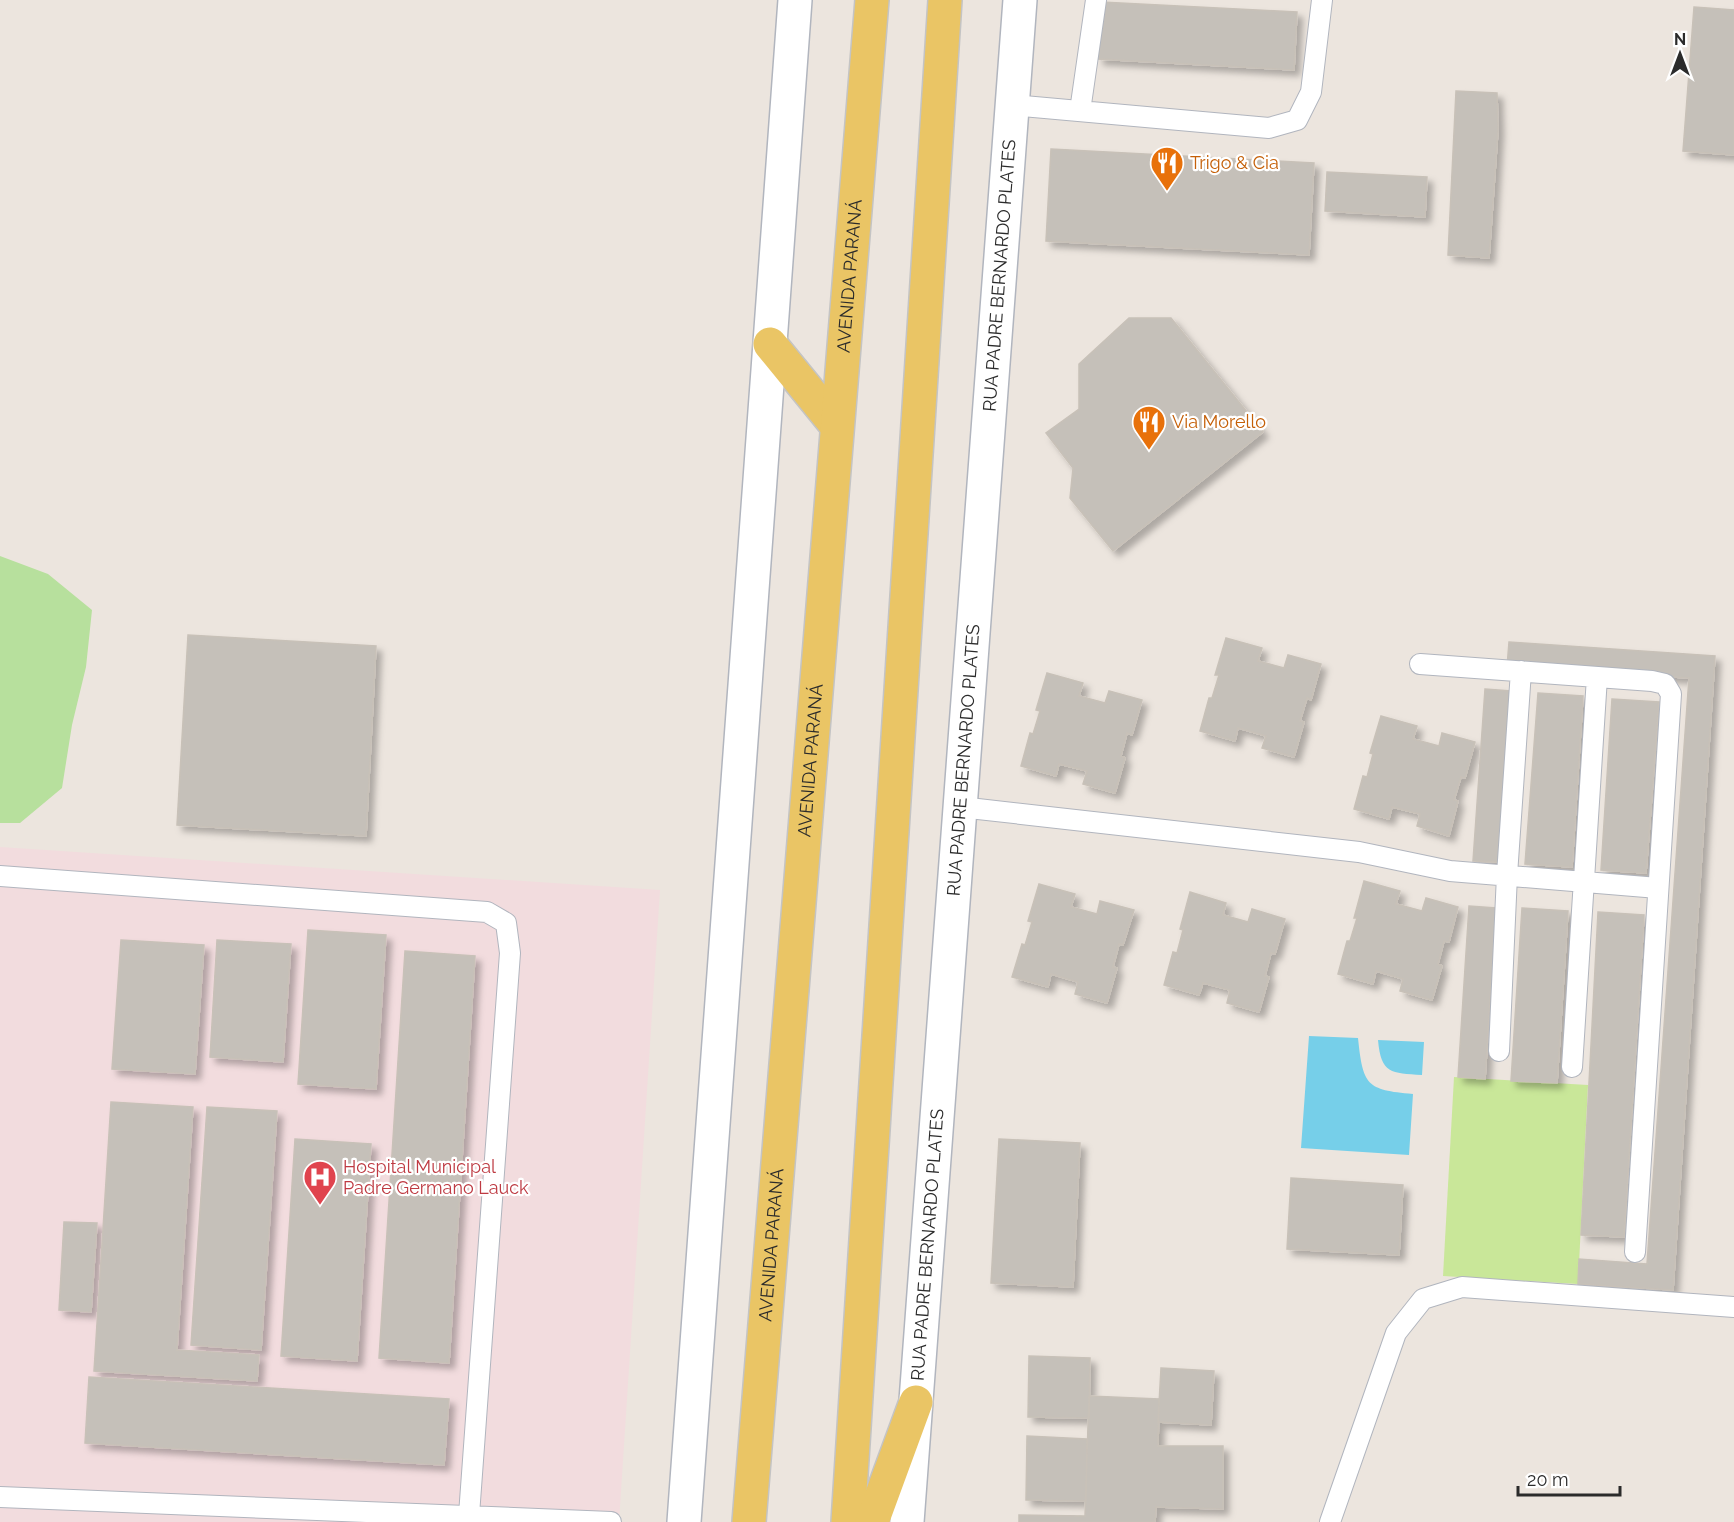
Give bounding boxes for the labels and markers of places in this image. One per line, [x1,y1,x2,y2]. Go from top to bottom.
restaurant icon: Trigo & Cia [1149,145,1185,192]
place label: Trigo & Cia [1190,152,1279,173]
restaurant icon: Via Morello [1131,404,1167,451]
place label: Via Morello [1172,411,1266,432]
place label: Hospital Municipal Padre Germano Lauck [343,1156,529,1198]
hospital icon: Hospital Municipal Padre Germano Lauck [302,1159,338,1206]

